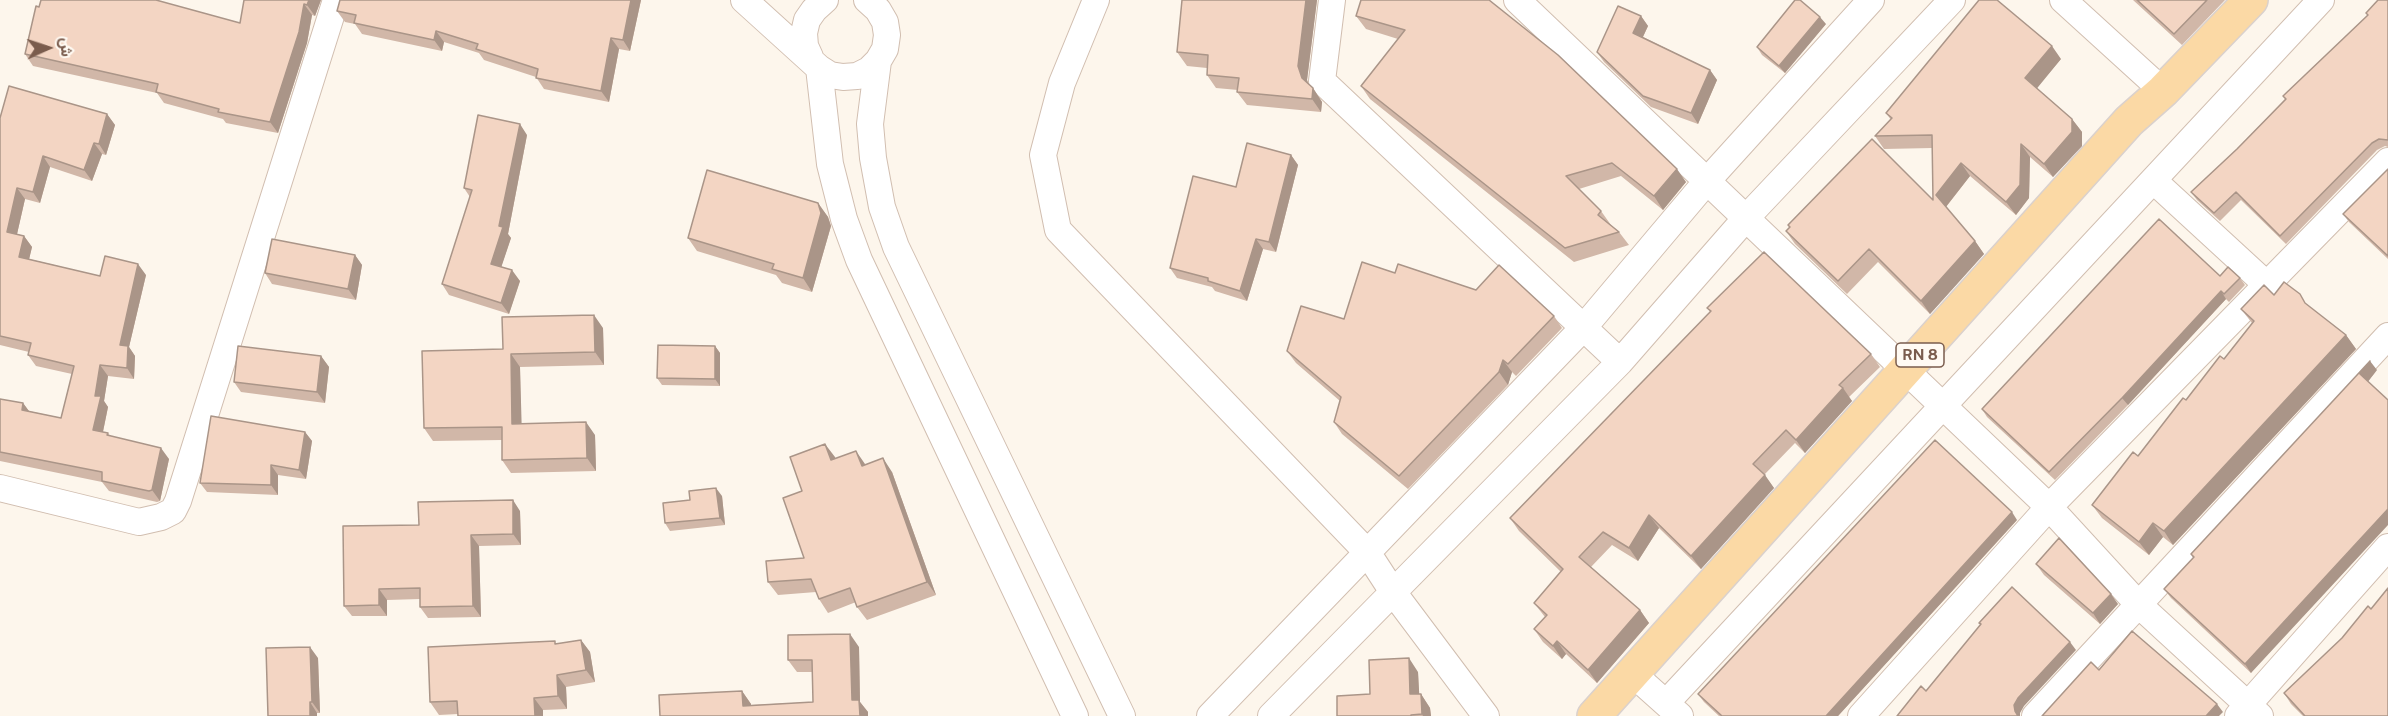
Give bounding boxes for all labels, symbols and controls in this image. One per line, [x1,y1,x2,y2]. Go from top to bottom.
north arrow [18,18,78,78]
text: ش [56,37,76,57]
road number: RN 8 [1896,343,1944,367]

